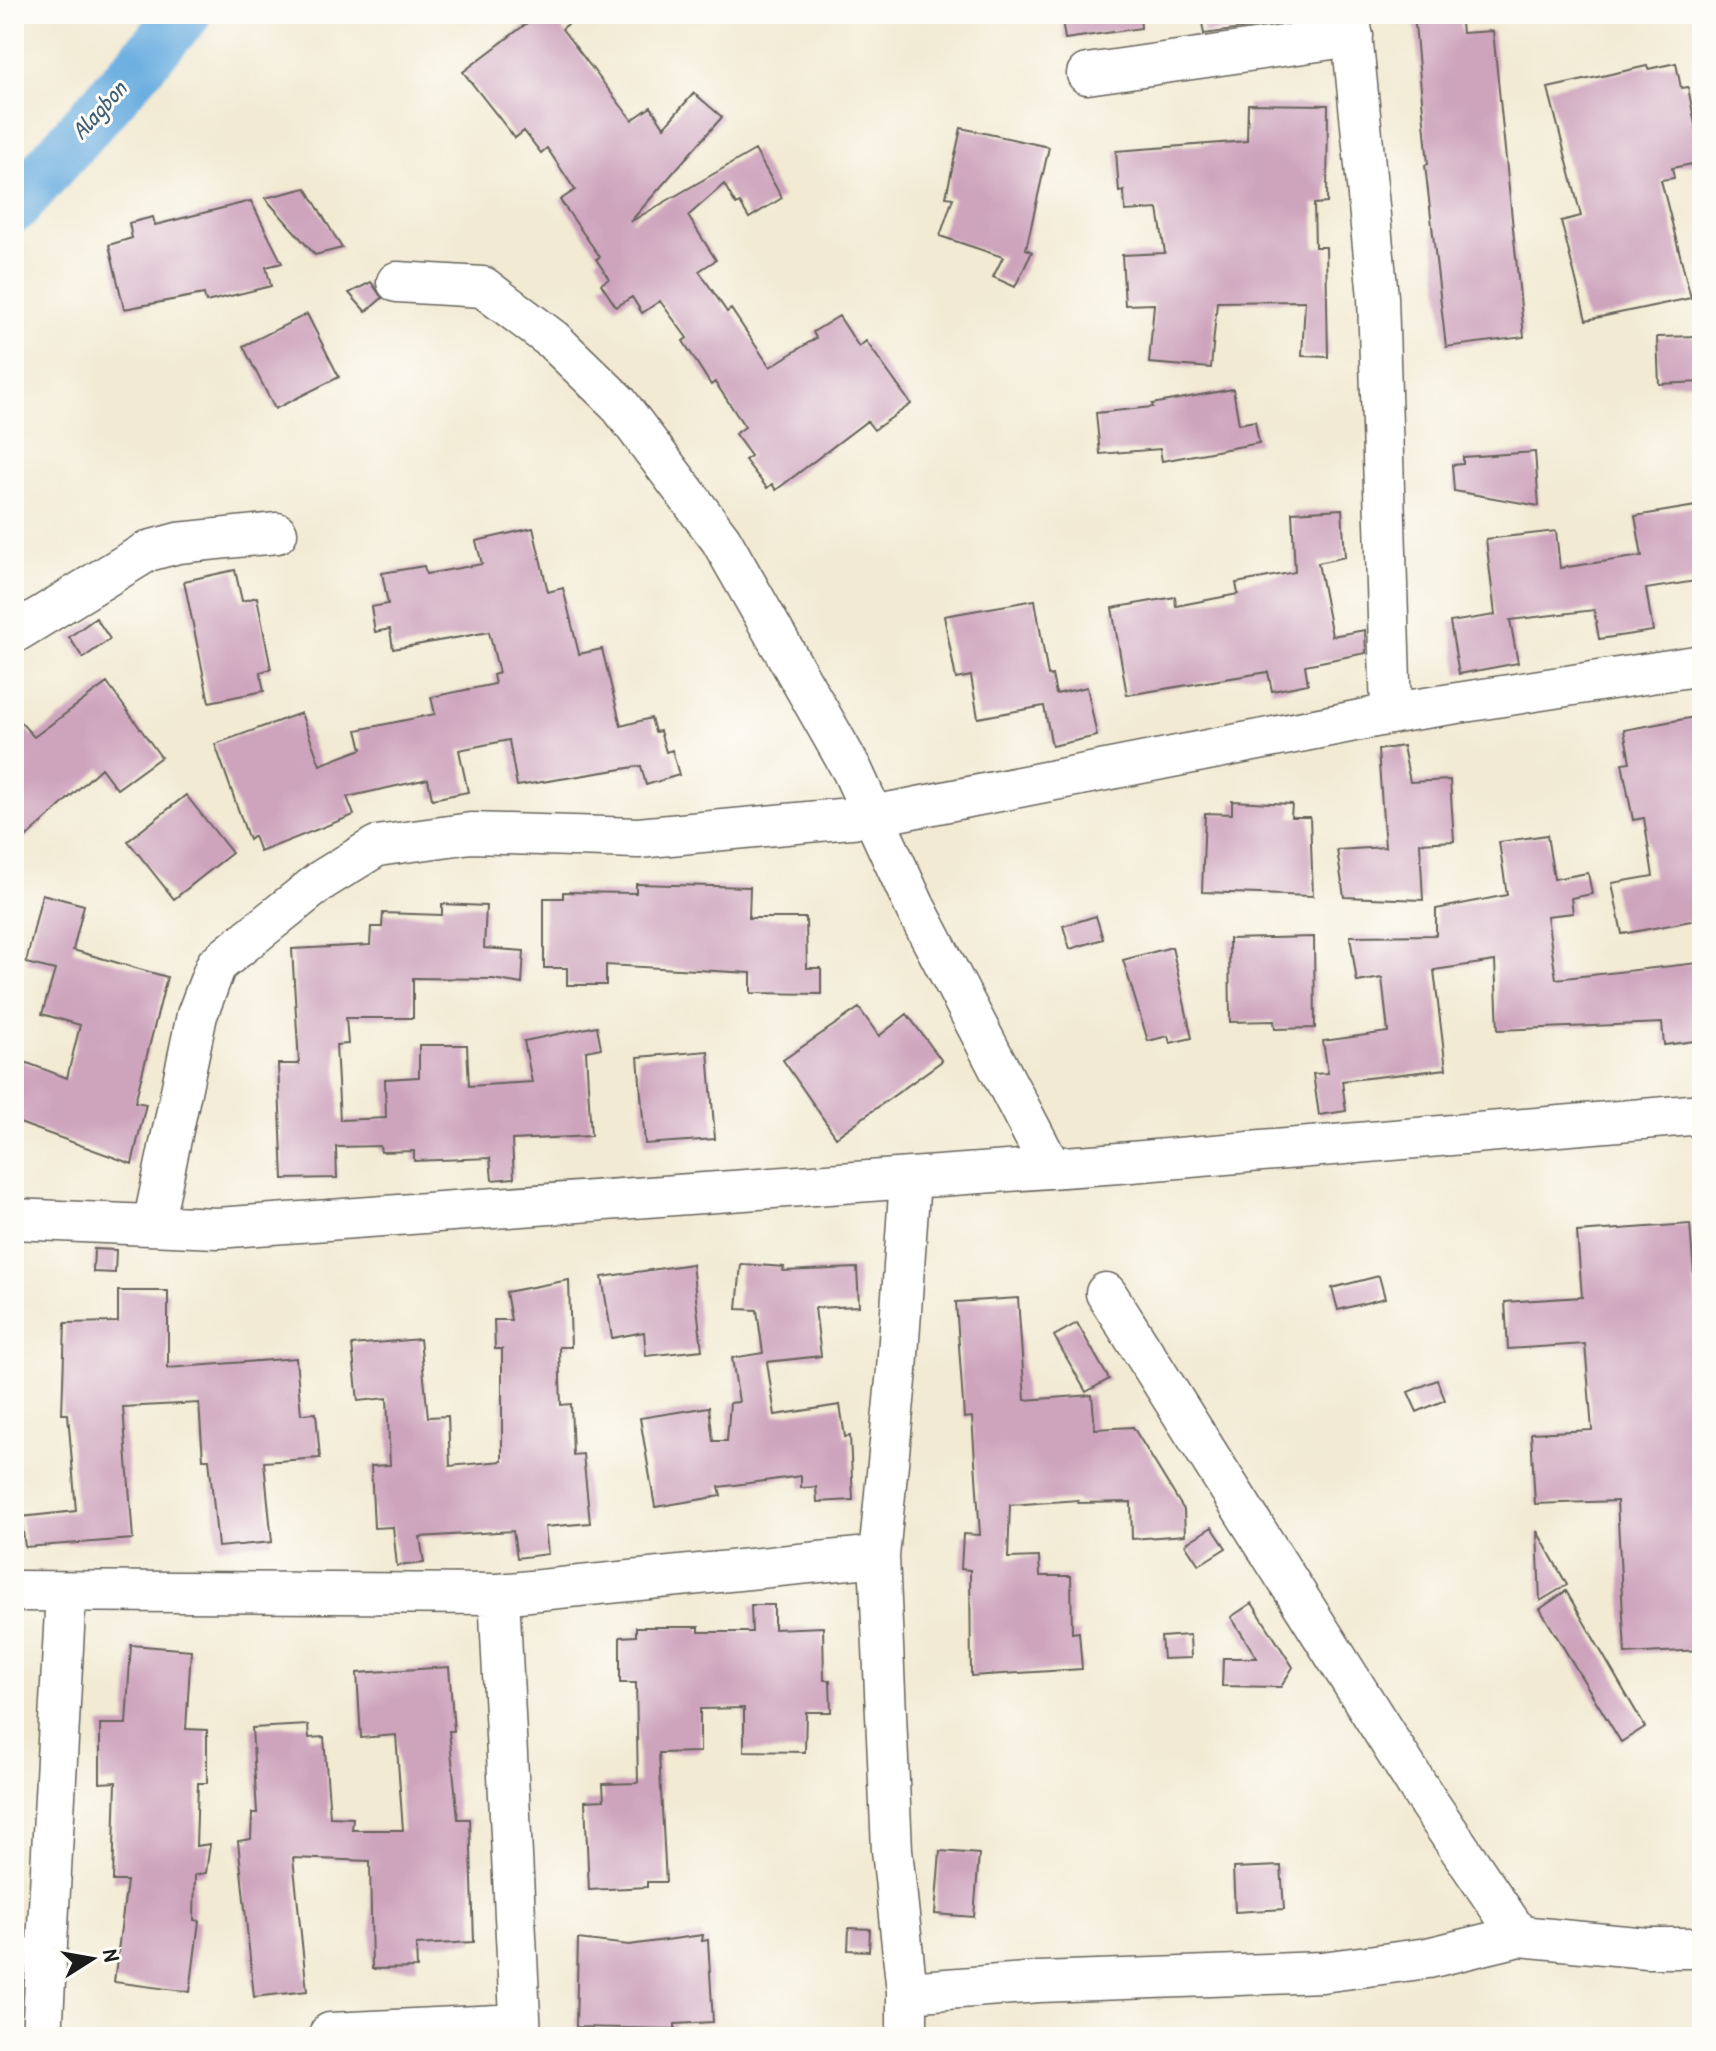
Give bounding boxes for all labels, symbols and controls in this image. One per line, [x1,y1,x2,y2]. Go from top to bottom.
water label: Alagbon [63,72,135,146]
north arrow [52,1919,132,1999]
text: N [96,1947,128,1964]

